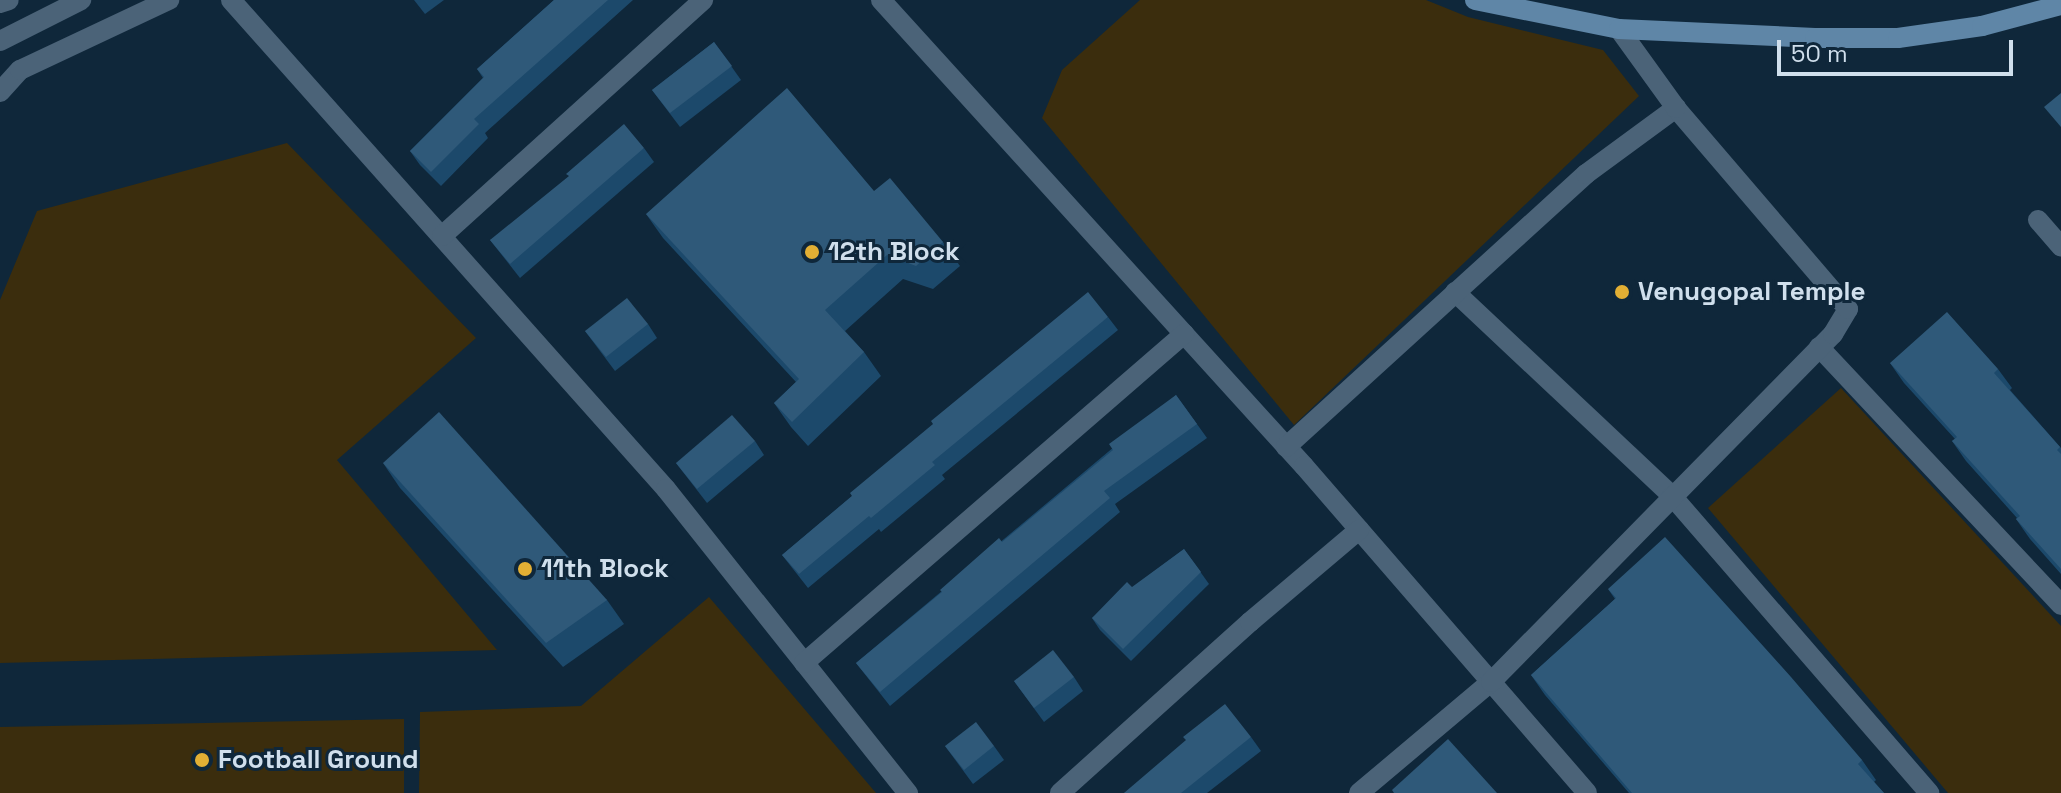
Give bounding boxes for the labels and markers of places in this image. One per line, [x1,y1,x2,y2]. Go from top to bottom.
place label: 12th Block [828,236,960,268]
marker: 12th Block [803,243,821,261]
place label: Venugopal Temple [1638,276,1866,308]
marker: Venugopal Temple [1613,283,1631,301]
place label: 11th Block [541,553,669,585]
marker: 11th Block [516,560,534,578]
place label: Football Ground [218,744,419,776]
marker: Football Ground [193,751,211,769]

